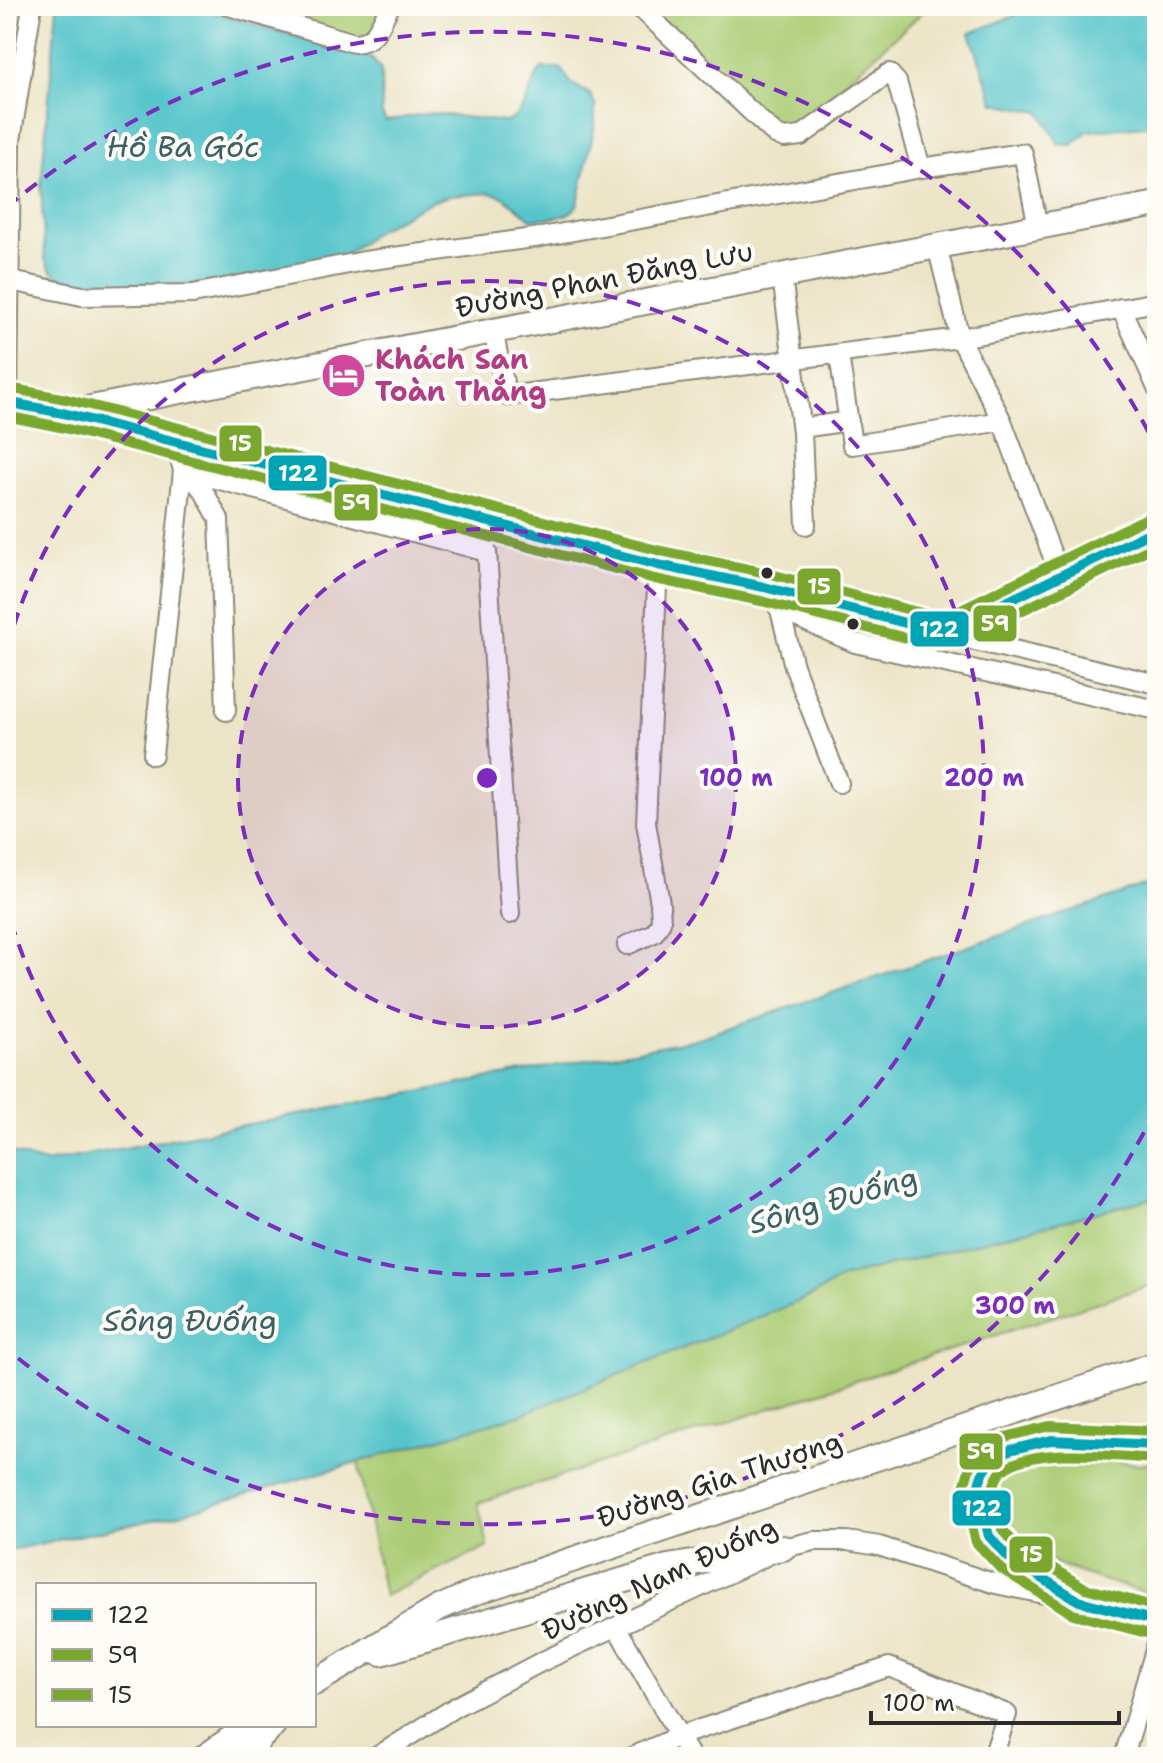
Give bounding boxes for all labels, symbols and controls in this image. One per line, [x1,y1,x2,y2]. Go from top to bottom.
water label: Hồ Ba Góc [107,126,259,167]
street label: Đường Phan Đăng Lưu [452,231,756,327]
place label: Khách Sạn Toàn Thắng [375,340,547,410]
hotel icon: Khách Sạn Toàn Thắng [320,351,368,399]
line badge: 15 [218,424,263,463]
text: 15 [228,429,252,458]
line badge: 122 [267,454,328,492]
text: 122 [278,459,318,488]
line badge: 59 [333,483,379,522]
text: 59 [342,488,370,517]
unlabelled marker [759,565,775,581]
line badge: 15 [796,567,842,606]
text: 15 [807,572,831,601]
line badge: 59 [972,604,1018,643]
text: 59 [981,609,1009,638]
line badge: 122 [909,610,970,648]
text: 122 [919,615,959,644]
unlabelled marker [845,616,861,632]
text: 100 m [699,762,773,794]
text: 200 m [944,762,1024,794]
centre of rings [473,764,501,792]
water label: Sông Đuống [744,1156,922,1244]
text: 300 m [975,1290,1055,1322]
water label: Sông Đuống [103,1300,277,1341]
street label: Đường Gia Thượng [592,1421,846,1537]
line badge: 59 [958,1432,1004,1471]
text: 59 [967,1437,995,1466]
line badge: 122 [951,1489,1012,1527]
text: 122 [962,1494,1002,1523]
street label: Đường Nam Đuống [535,1507,783,1649]
line badge: 15 [1008,1535,1054,1574]
text: 15 [1019,1540,1043,1569]
legend [36,1583,316,1727]
text: 122 [108,1599,149,1631]
text: 59 [108,1639,138,1671]
scale bar [871,1675,1119,1725]
text: 15 [108,1679,132,1711]
text: 100 m [883,1687,955,1719]

